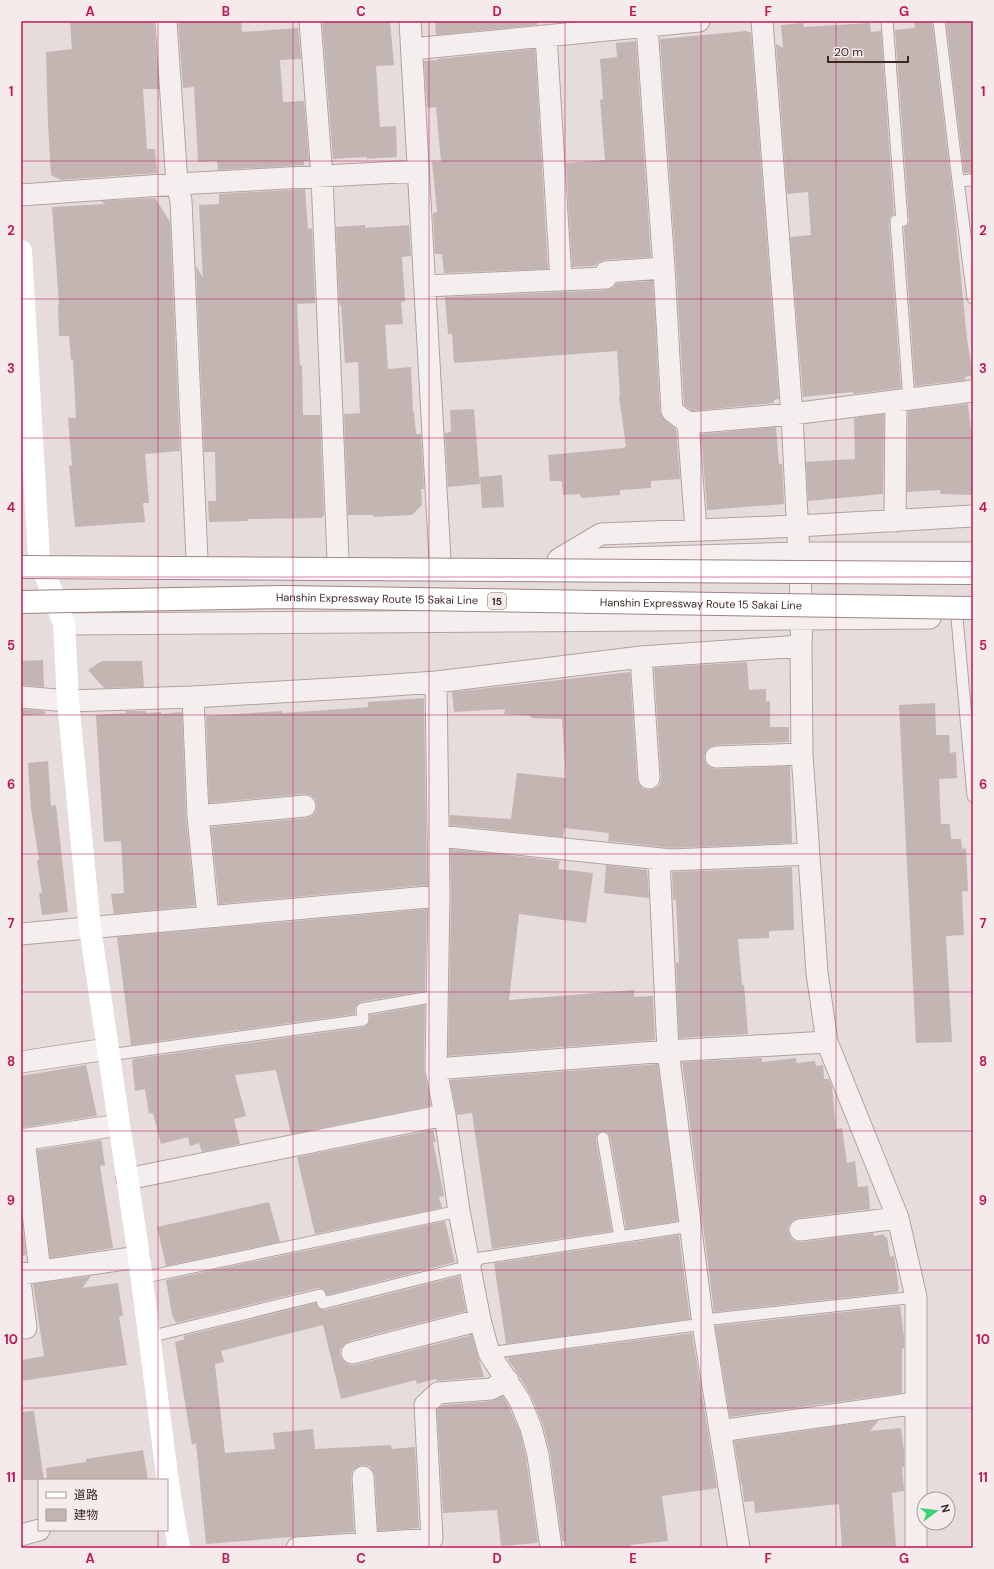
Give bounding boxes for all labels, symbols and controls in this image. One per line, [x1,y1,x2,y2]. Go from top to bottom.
text: A [85,3,95,20]
text: B [222,3,230,20]
text: C [356,3,366,20]
text: D [492,3,502,20]
text: E [629,3,637,20]
text: F [764,3,772,20]
text: G [899,3,909,20]
scale bar [828,38,908,64]
text: 20 m [834,44,863,60]
text: 1 [9,83,13,100]
text: 1 [981,83,985,100]
text: 2 [7,222,15,239]
text: 2 [979,222,987,239]
text: 3 [7,360,15,377]
text: 3 [979,360,987,377]
text: 4 [7,499,15,516]
text: 4 [979,499,987,516]
street label: Hanshin Expressway Route 15 Sakai Line [276,590,478,607]
road number: 15 [488,593,506,609]
street label: Hanshin Expressway Route 15 Sakai Line [600,595,802,612]
text: 5 [7,637,15,654]
text: 5 [979,637,987,654]
text: 6 [7,776,15,793]
text: 6 [979,776,987,793]
text: 7 [8,915,15,932]
text: 7 [980,915,987,932]
text: 8 [7,1053,15,1070]
text: 8 [979,1053,987,1070]
text: 9 [7,1192,15,1209]
text: 9 [979,1192,987,1209]
text: 10 [4,1331,18,1348]
text: 10 [976,1331,990,1348]
text: 11 [6,1469,16,1486]
text: 11 [978,1469,988,1486]
legend [38,1479,168,1531]
text: 道路 [74,1487,98,1503]
north arrow [916,1491,956,1531]
text: N [938,1503,953,1514]
text: 建物 [74,1507,98,1523]
text: A [85,1550,95,1567]
text: B [222,1550,230,1567]
text: C [356,1550,366,1567]
text: D [492,1550,502,1567]
text: E [629,1550,637,1567]
text: F [764,1550,772,1567]
text: G [899,1550,909,1567]

